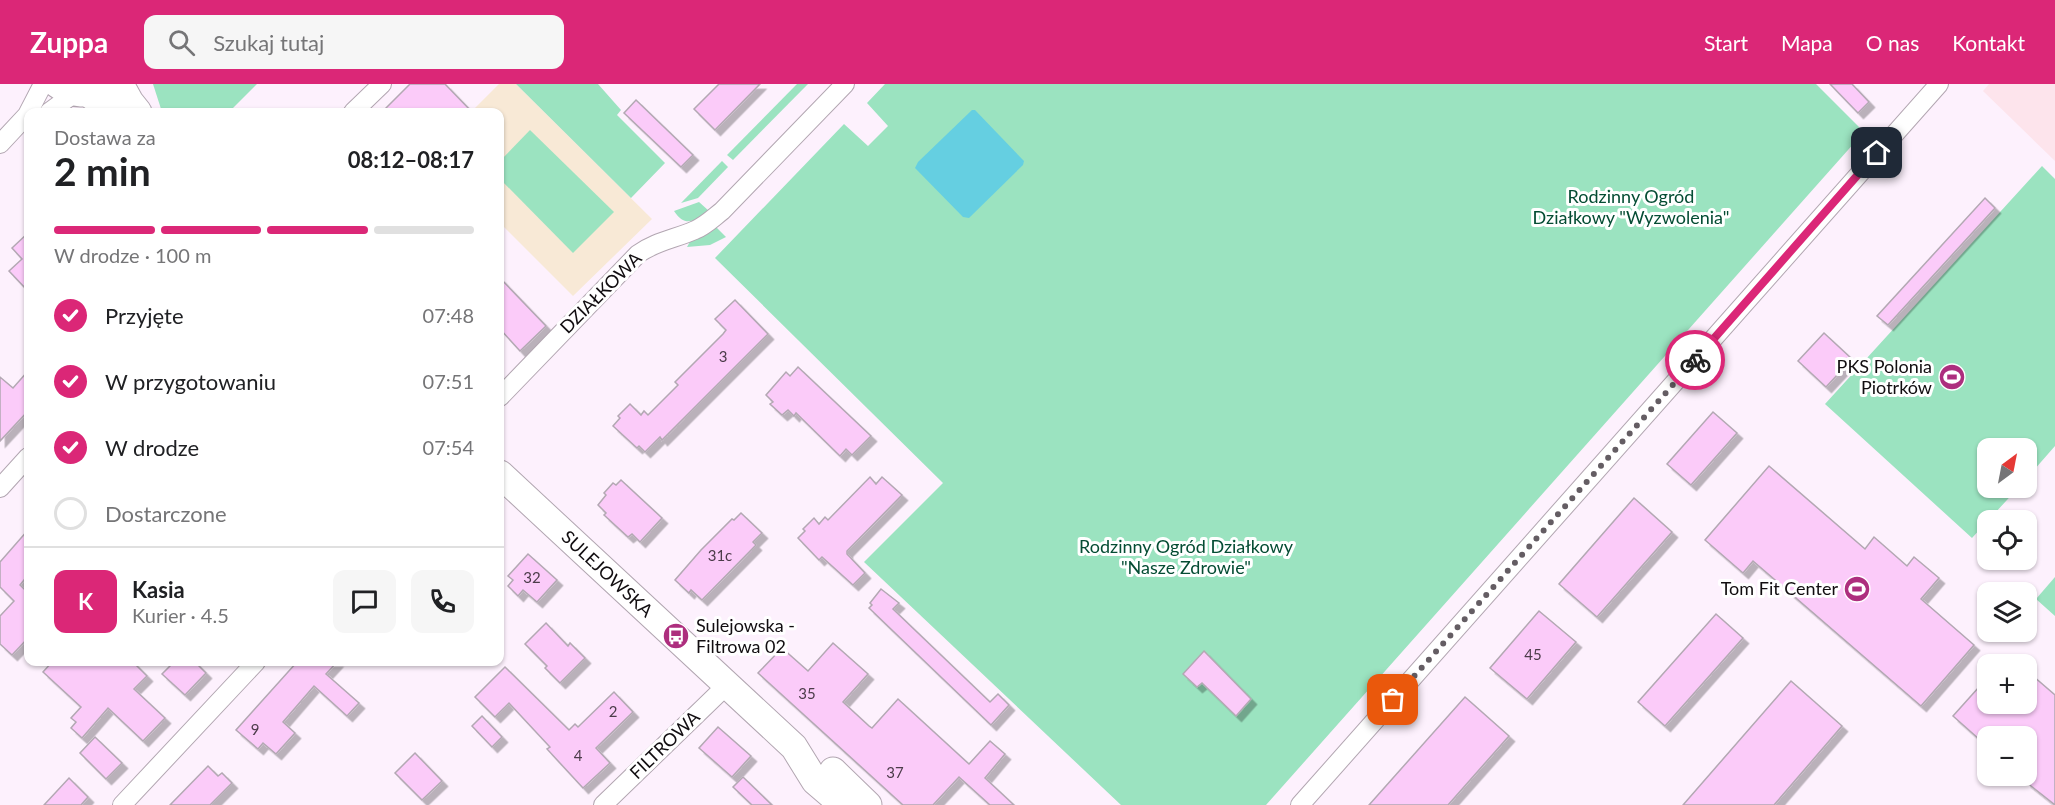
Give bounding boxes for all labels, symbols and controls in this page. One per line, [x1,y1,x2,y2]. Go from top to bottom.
search box [144,15,564,69]
text: Zuppa [30,25,108,59]
icon: search [165,26,198,59]
text: Szukaj tutaj [213,29,324,56]
text: Start [1704,30,1748,55]
text: Mapa [1781,30,1833,55]
text: O nas [1866,30,1919,55]
text: Kontakt [1952,30,2025,55]
text: Dostawa za [54,125,156,149]
pin [1851,127,1902,178]
icon: home [1860,136,1893,169]
text: 08:12–08:17 [348,146,474,173]
text: 2 min [54,148,151,194]
park label: Rodzinny Ogród Działkowy "Wyzwolenia" [1533,185,1729,228]
text: W drodze · 100 m [54,243,211,267]
street label: DZIAŁKOWA [555,246,646,338]
icon: check [54,299,87,332]
text: Przyjęte [105,302,184,329]
text: 07:48 [423,303,474,327]
courier [1665,330,1725,390]
icon: bike [1679,344,1712,377]
house number: 3 [719,347,727,365]
place label: PKS Polonia Piotrków [1837,355,1932,398]
sports icon: PKS Polonia Piotrków [1937,362,1967,392]
icon: check [54,365,87,398]
text: W przygotowaniu [105,368,276,395]
text: 07:51 [423,369,474,393]
icon: check [54,431,87,464]
text: W drodze [105,434,199,461]
text: 07:54 [423,435,474,459]
north arrow [1977,438,2037,498]
map controls [1977,438,2037,786]
text: Dostarczone [105,500,227,527]
button: locate [1977,510,2037,570]
street label: SULEJOWSKA [557,525,659,622]
park label: Rodzinny Ogród Działkowy "Nasze Zdrowie" [1079,535,1294,578]
house number: 31c [708,546,732,564]
house number: 32 [523,568,541,586]
button: chat [333,570,396,633]
button: phone [411,570,474,633]
sports icon: Tom Fit Center [1842,574,1872,604]
text: Kasia [132,576,185,603]
place label: Tom Fit Center [1721,577,1838,599]
button: layers [1977,582,2037,642]
text: K [78,588,93,615]
text: Kurier · 4.5 [132,603,229,627]
place label: Sulejowska - Filtrowa 02 [696,614,795,657]
bus stop icon: Sulejowska - Filtrowa 02 [661,621,691,651]
house number: 45 [1524,645,1542,663]
button: + [1977,654,2037,714]
pin [1367,674,1418,725]
icon: bag [1376,683,1409,716]
house number: 35 [798,684,816,702]
house number: 2 [609,702,617,720]
street label: FILTROWA [625,705,704,783]
house number: 9 [251,720,259,738]
button: − [1977,726,2037,786]
house number: 4 [574,746,583,764]
house number: 37 [886,763,904,781]

